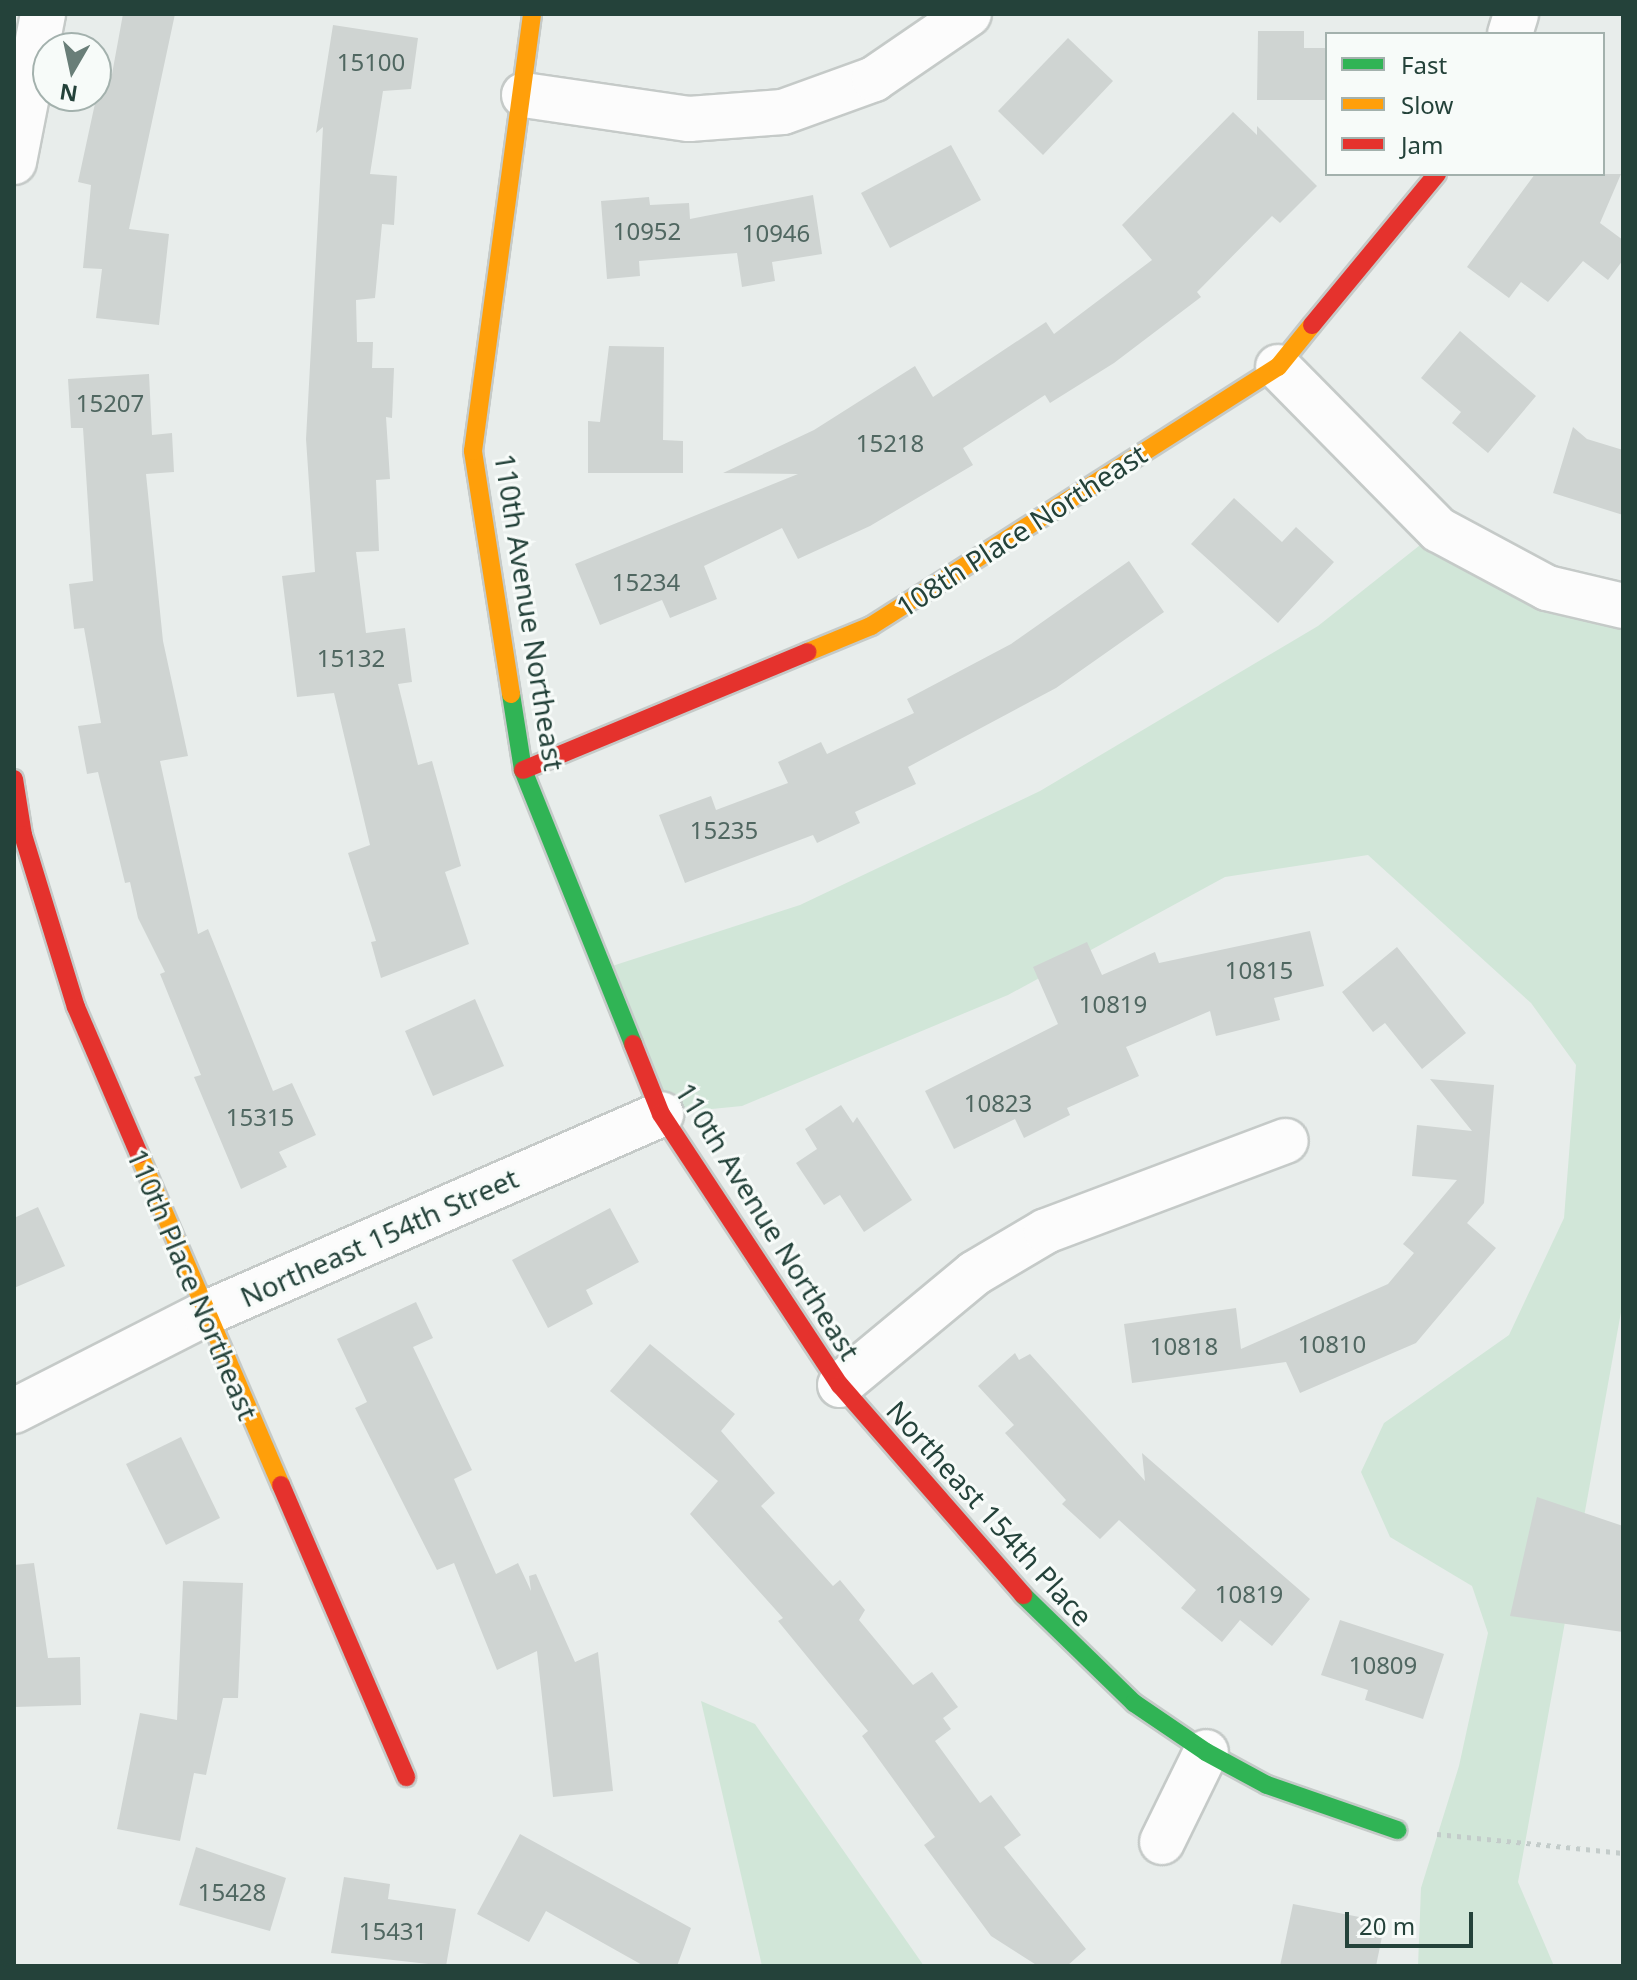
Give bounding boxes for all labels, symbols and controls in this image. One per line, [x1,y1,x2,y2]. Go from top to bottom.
north arrow [32,32,112,112]
legend [1325,32,1605,176]
house number: 15100 [337,48,405,76]
text: Fast [1401,48,1447,81]
text: N [57,78,80,110]
text: Slow [1401,88,1453,121]
text: Jam [1401,128,1443,161]
house number: 10952 [613,217,681,245]
house number: 10946 [742,219,810,247]
house number: 15207 [76,389,144,417]
house number: 15218 [856,429,924,457]
street label: 108th Place Northeast [890,437,1152,623]
street label: 110th Avenue Northeast [488,451,572,773]
house number: 15234 [612,568,680,596]
house number: 15132 [317,644,385,672]
house number: 15235 [690,816,758,844]
house number: 10815 [1225,956,1293,984]
house number: 10819 [1079,990,1147,1018]
street label: 110th Avenue Northeast [669,1076,867,1366]
house number: 10823 [964,1089,1032,1117]
house number: 15315 [226,1103,294,1131]
street label: 110th Place Northeast [121,1143,265,1425]
street label: Northeast 154th Street [235,1161,523,1313]
house number: 10810 [1298,1330,1366,1358]
house number: 10818 [1150,1332,1218,1360]
street label: Northeast 154th Place [880,1394,1100,1632]
house number: 10819 [1215,1580,1283,1608]
house number: 10809 [1349,1651,1417,1679]
house number: 15428 [198,1878,266,1906]
scale bar [1349,1896,1477,1946]
text: 20 m [1359,1909,1415,1942]
house number: 15431 [359,1917,427,1945]

